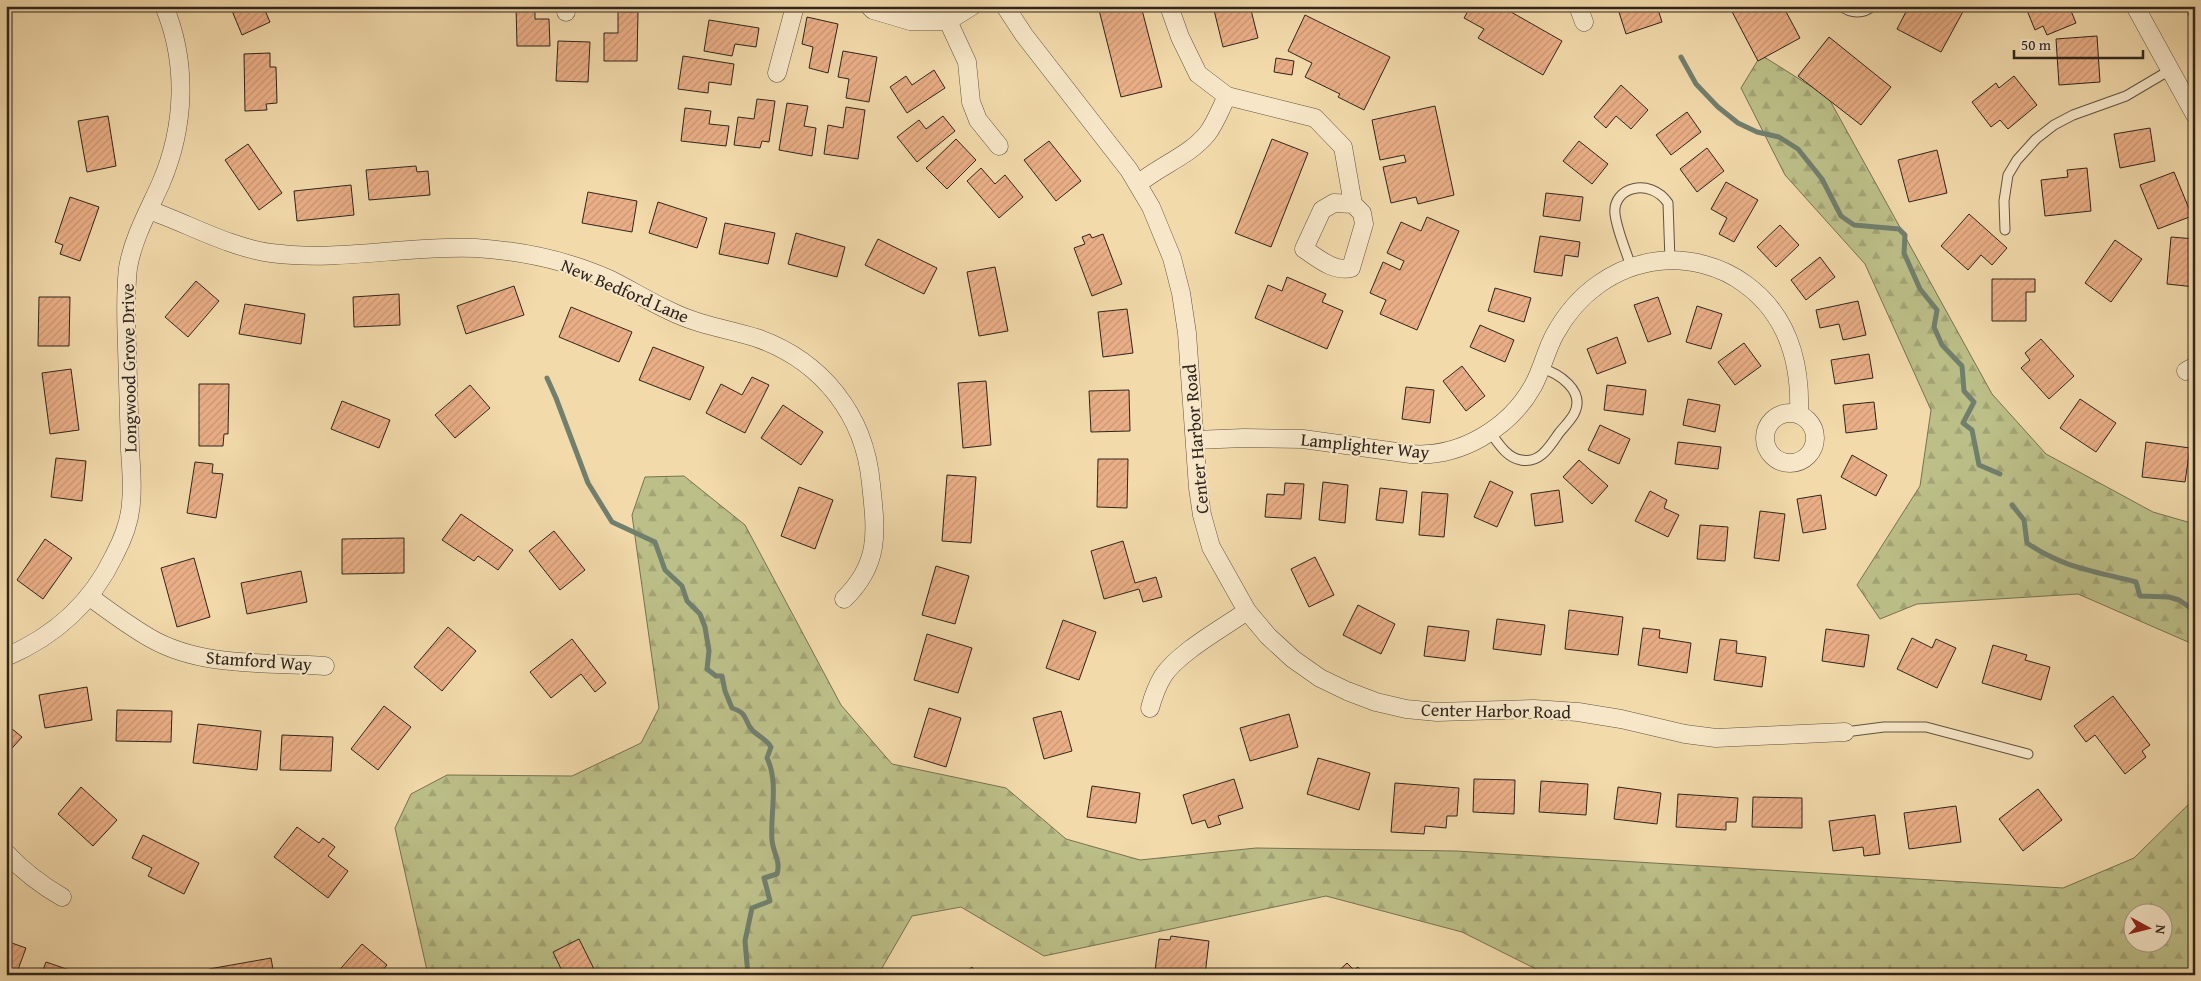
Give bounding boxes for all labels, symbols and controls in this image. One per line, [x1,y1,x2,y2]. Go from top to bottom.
scale bar [2014,28,2142,60]
text: 50 m [2021,34,2052,55]
street label: New Bedford Lane [557,251,693,330]
street label: Longwood Grove Drive [114,283,143,453]
street label: Center Harbor Road [1175,363,1215,515]
street label: Lamplighter Way [1299,425,1431,466]
street label: Stamford Way [205,643,313,678]
street label: Center Harbor Road [1421,696,1572,725]
north arrow [2124,904,2174,954]
text: N [2150,924,2171,936]

